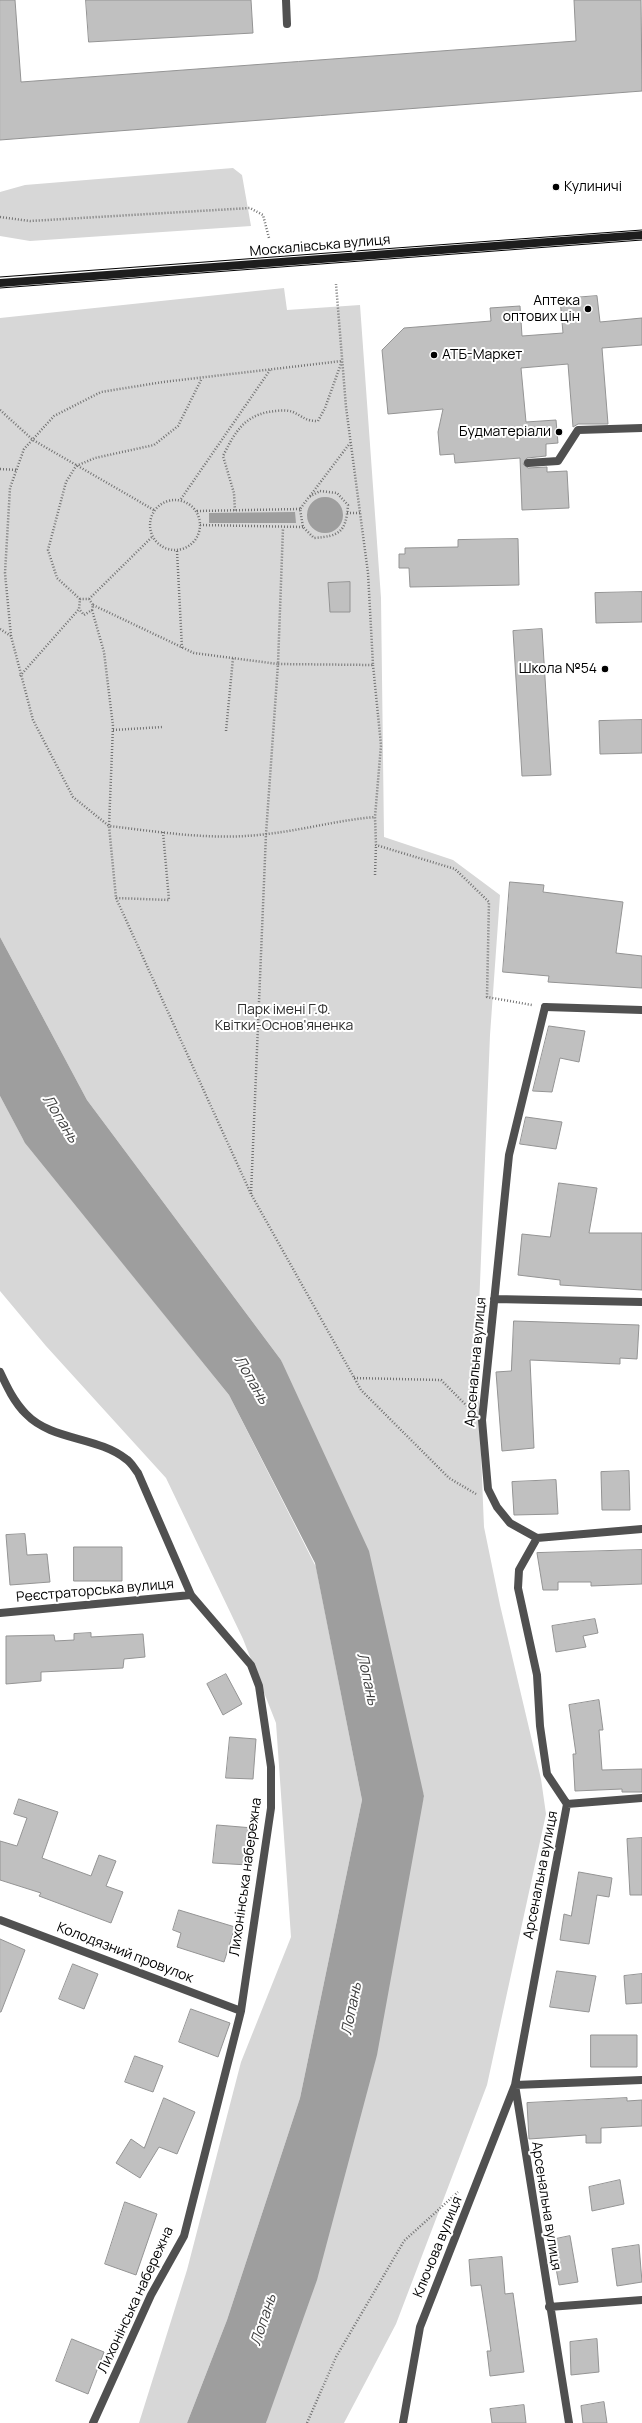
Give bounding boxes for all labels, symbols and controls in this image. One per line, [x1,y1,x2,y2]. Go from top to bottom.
place label: Кулиничі [564,179,622,195]
marker: Кулиничі [551,182,561,192]
street label: Москалівська вулиця [249,231,391,261]
place label: Аптека оптових цін [503,293,580,326]
marker: Аптека оптових цін [583,304,593,314]
place label: АТБ-Маркет [442,347,522,363]
marker: АТБ-Маркет [429,350,439,360]
place label: Будматеріали [459,424,551,440]
marker: Будматеріали [554,427,564,437]
place label: Школа №54 [519,661,597,677]
marker: Школа №54 [600,664,610,674]
park label: Парк імені Г.Ф. Квітки-Основ'яненка [215,1002,353,1034]
water label: Лопань [38,1092,82,1146]
street label: Арсенальна вулиця [462,1296,490,1428]
water label: Лопань [230,1353,272,1407]
street label: Реєстраторська вулиця [15,1576,175,1606]
water label: Лопань [353,1651,381,1707]
street label: Лихонінська набережна [227,1797,265,1957]
street label: Арсенальна вулиця [520,1809,562,1941]
street label: Колодязний провулок [54,1919,196,1987]
water label: Лопань [338,1981,366,2037]
street label: Арсенальна вулиця [528,2140,564,2272]
street label: Ключова вулиця [410,2194,466,2300]
street label: Лихонінська набережна [95,2224,177,2376]
water label: Лопань [247,2292,281,2348]

